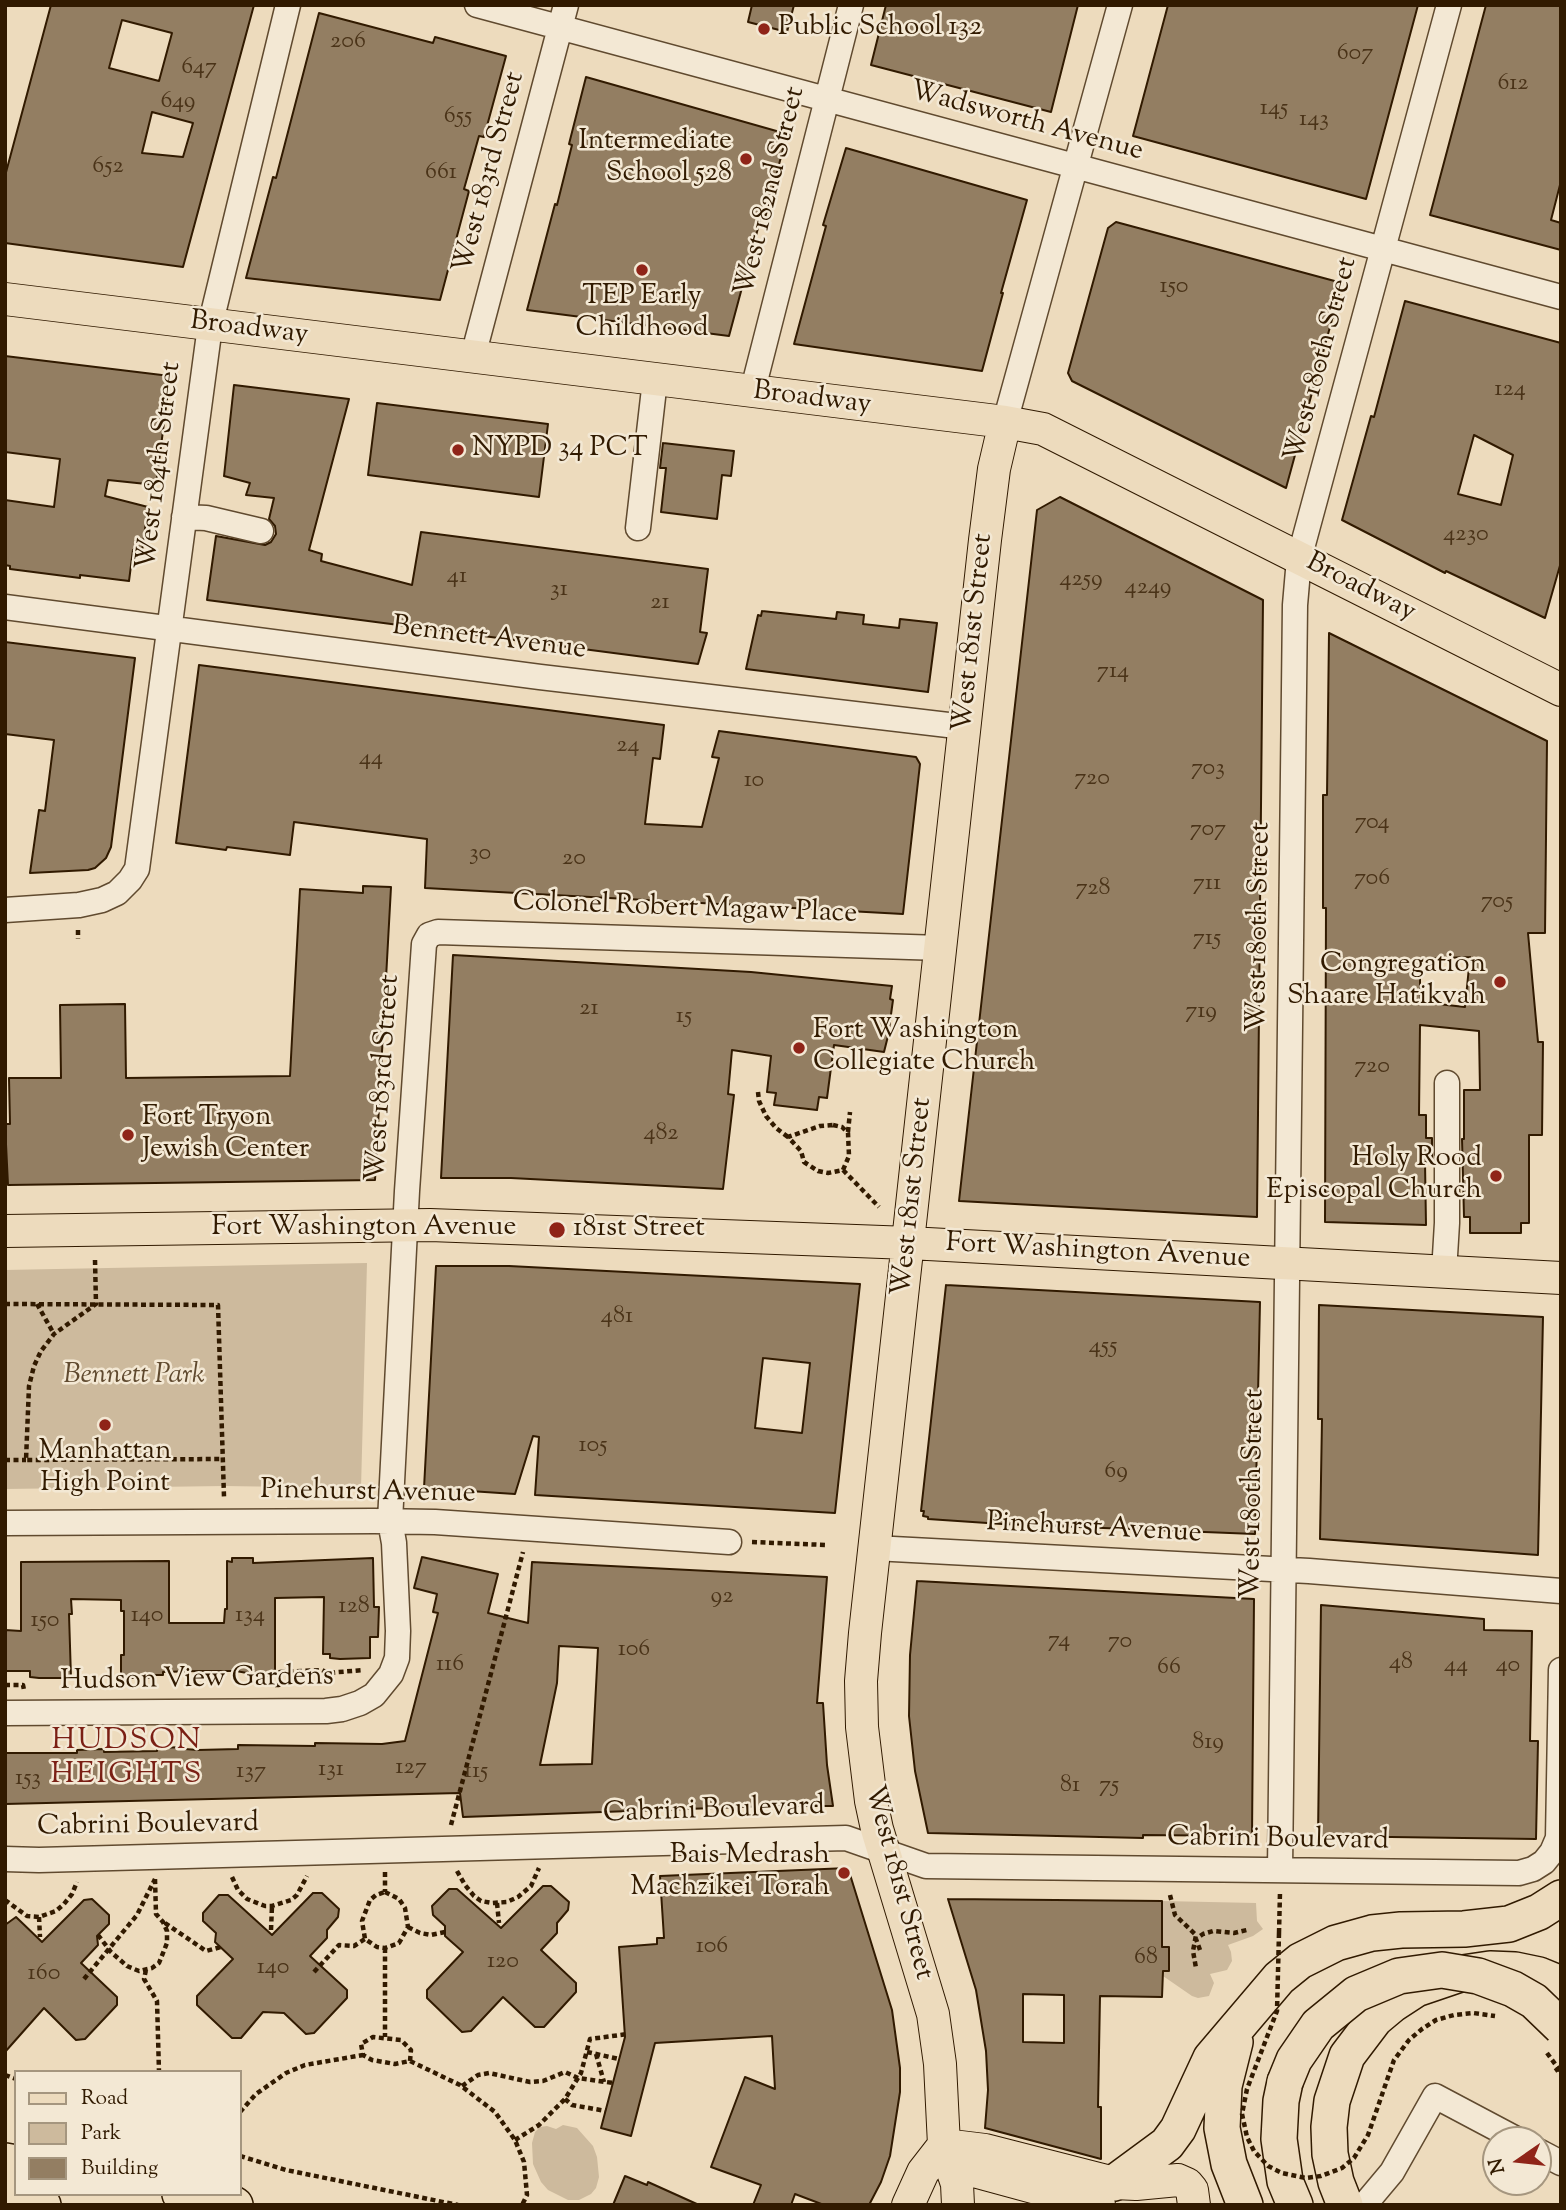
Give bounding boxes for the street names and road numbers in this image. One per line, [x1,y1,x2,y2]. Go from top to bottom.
street label: West 183rd Street [448,69,534,277]
street label: Wadsworth Avenue [906,76,1146,170]
street label: West 182nd Street [730,84,814,300]
street label: West 180th Street [1280,254,1366,466]
street label: Broadway [188,306,310,354]
street label: West 184th Street [132,360,190,572]
street label: Broadway [751,376,873,424]
street label: West 181st Street [948,532,1002,734]
street label: Broadway [1299,547,1421,631]
street label: Bennett Avenue [390,611,588,669]
street label: West 180th Street [1242,822,1280,1032]
street label: Colonel Robert Magaw Place [512,887,858,933]
street label: West 183rd Street [361,974,409,1182]
street label: West 181st Street [887,1096,941,1298]
street label: Fort Washington Avenue [211,1212,517,1246]
street label: Fort Washington Avenue [945,1228,1251,1278]
street label: West 180th Street [1236,1389,1274,1599]
street label: Pinehurst Avenue [260,1475,476,1513]
street label: Pinehurst Avenue [986,1508,1202,1552]
street label: Hudson View Gardens [60,1662,334,1700]
street label: West 181st Street [855,1782,939,1984]
street label: Cabrini Boulevard [603,1791,825,1833]
street label: Cabrini Boulevard [37,1808,259,1846]
street label: Cabrini Boulevard [1167,1822,1389,1860]

